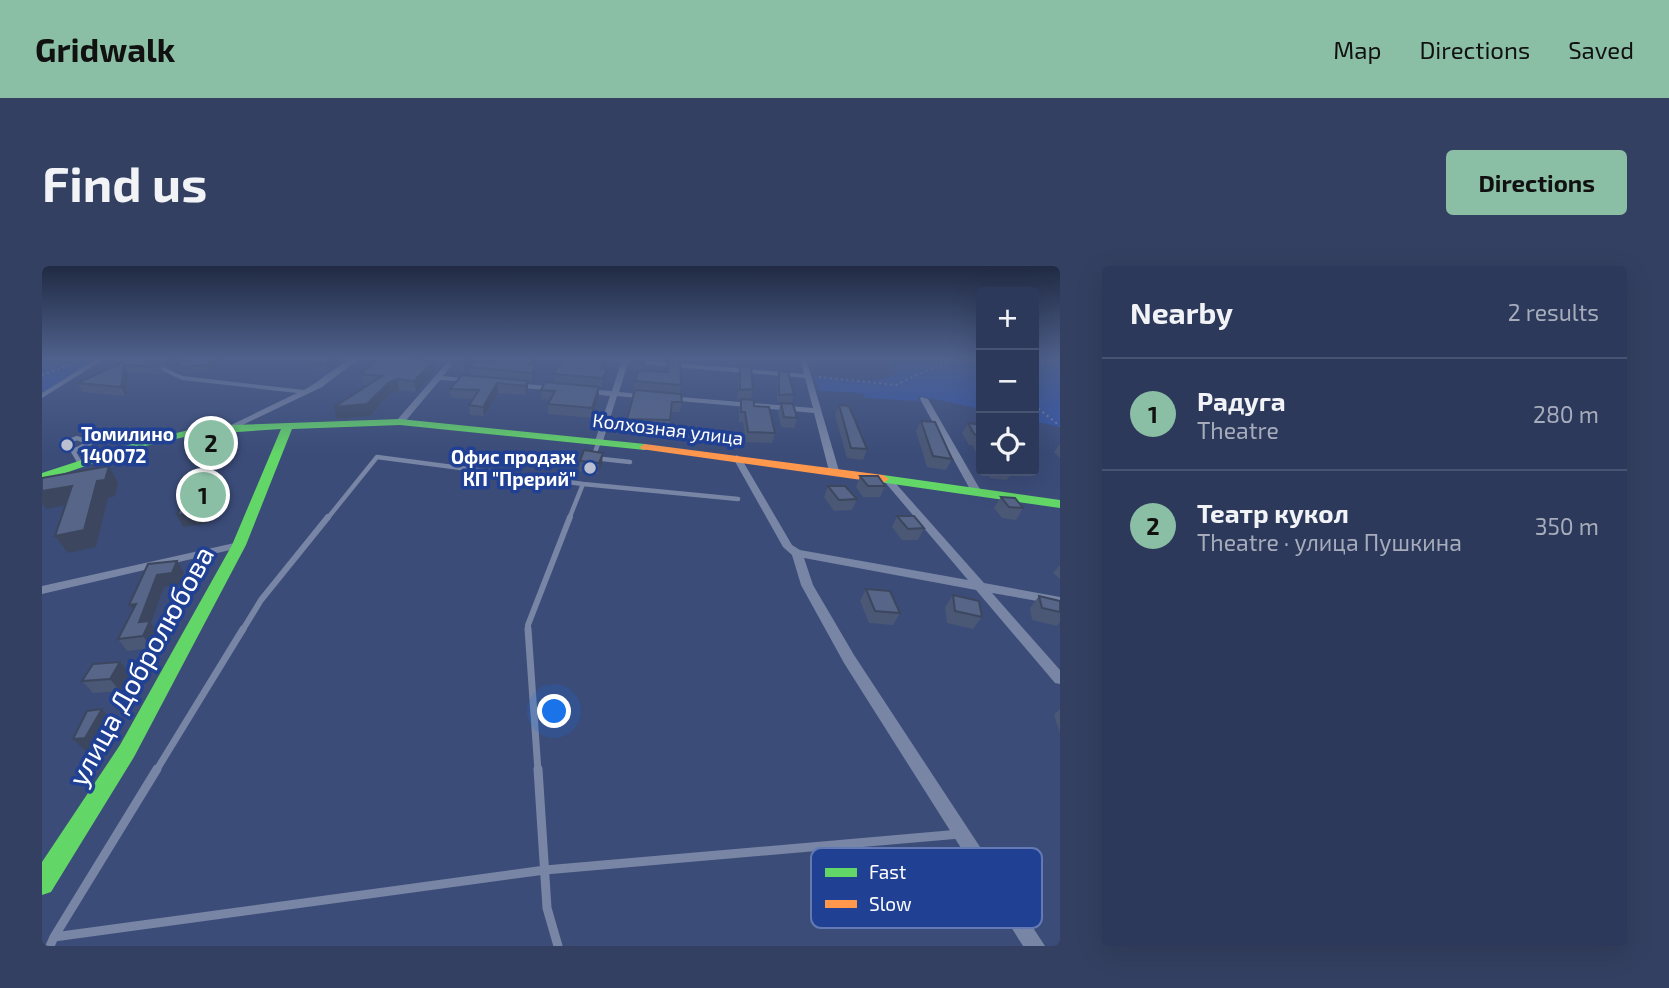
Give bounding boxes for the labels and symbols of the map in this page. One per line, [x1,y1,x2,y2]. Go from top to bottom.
street label: Колхозная улица [591,408,745,450]
pin: 2 [188,417,234,469]
place label: Томилино 140072 [81,422,174,467]
marker: Томилино 140072 [59,437,75,453]
place label: Офис продаж КП "Прерий" [451,445,576,490]
marker: Офис продаж КП "Прерий" [582,460,598,476]
pin: 1 [180,469,226,521]
street label: улица Добролюбова [60,540,220,791]
your location [537,694,571,728]
legend [811,848,1042,928]
text: Fast [869,860,906,883]
text: Slow [869,892,912,915]

